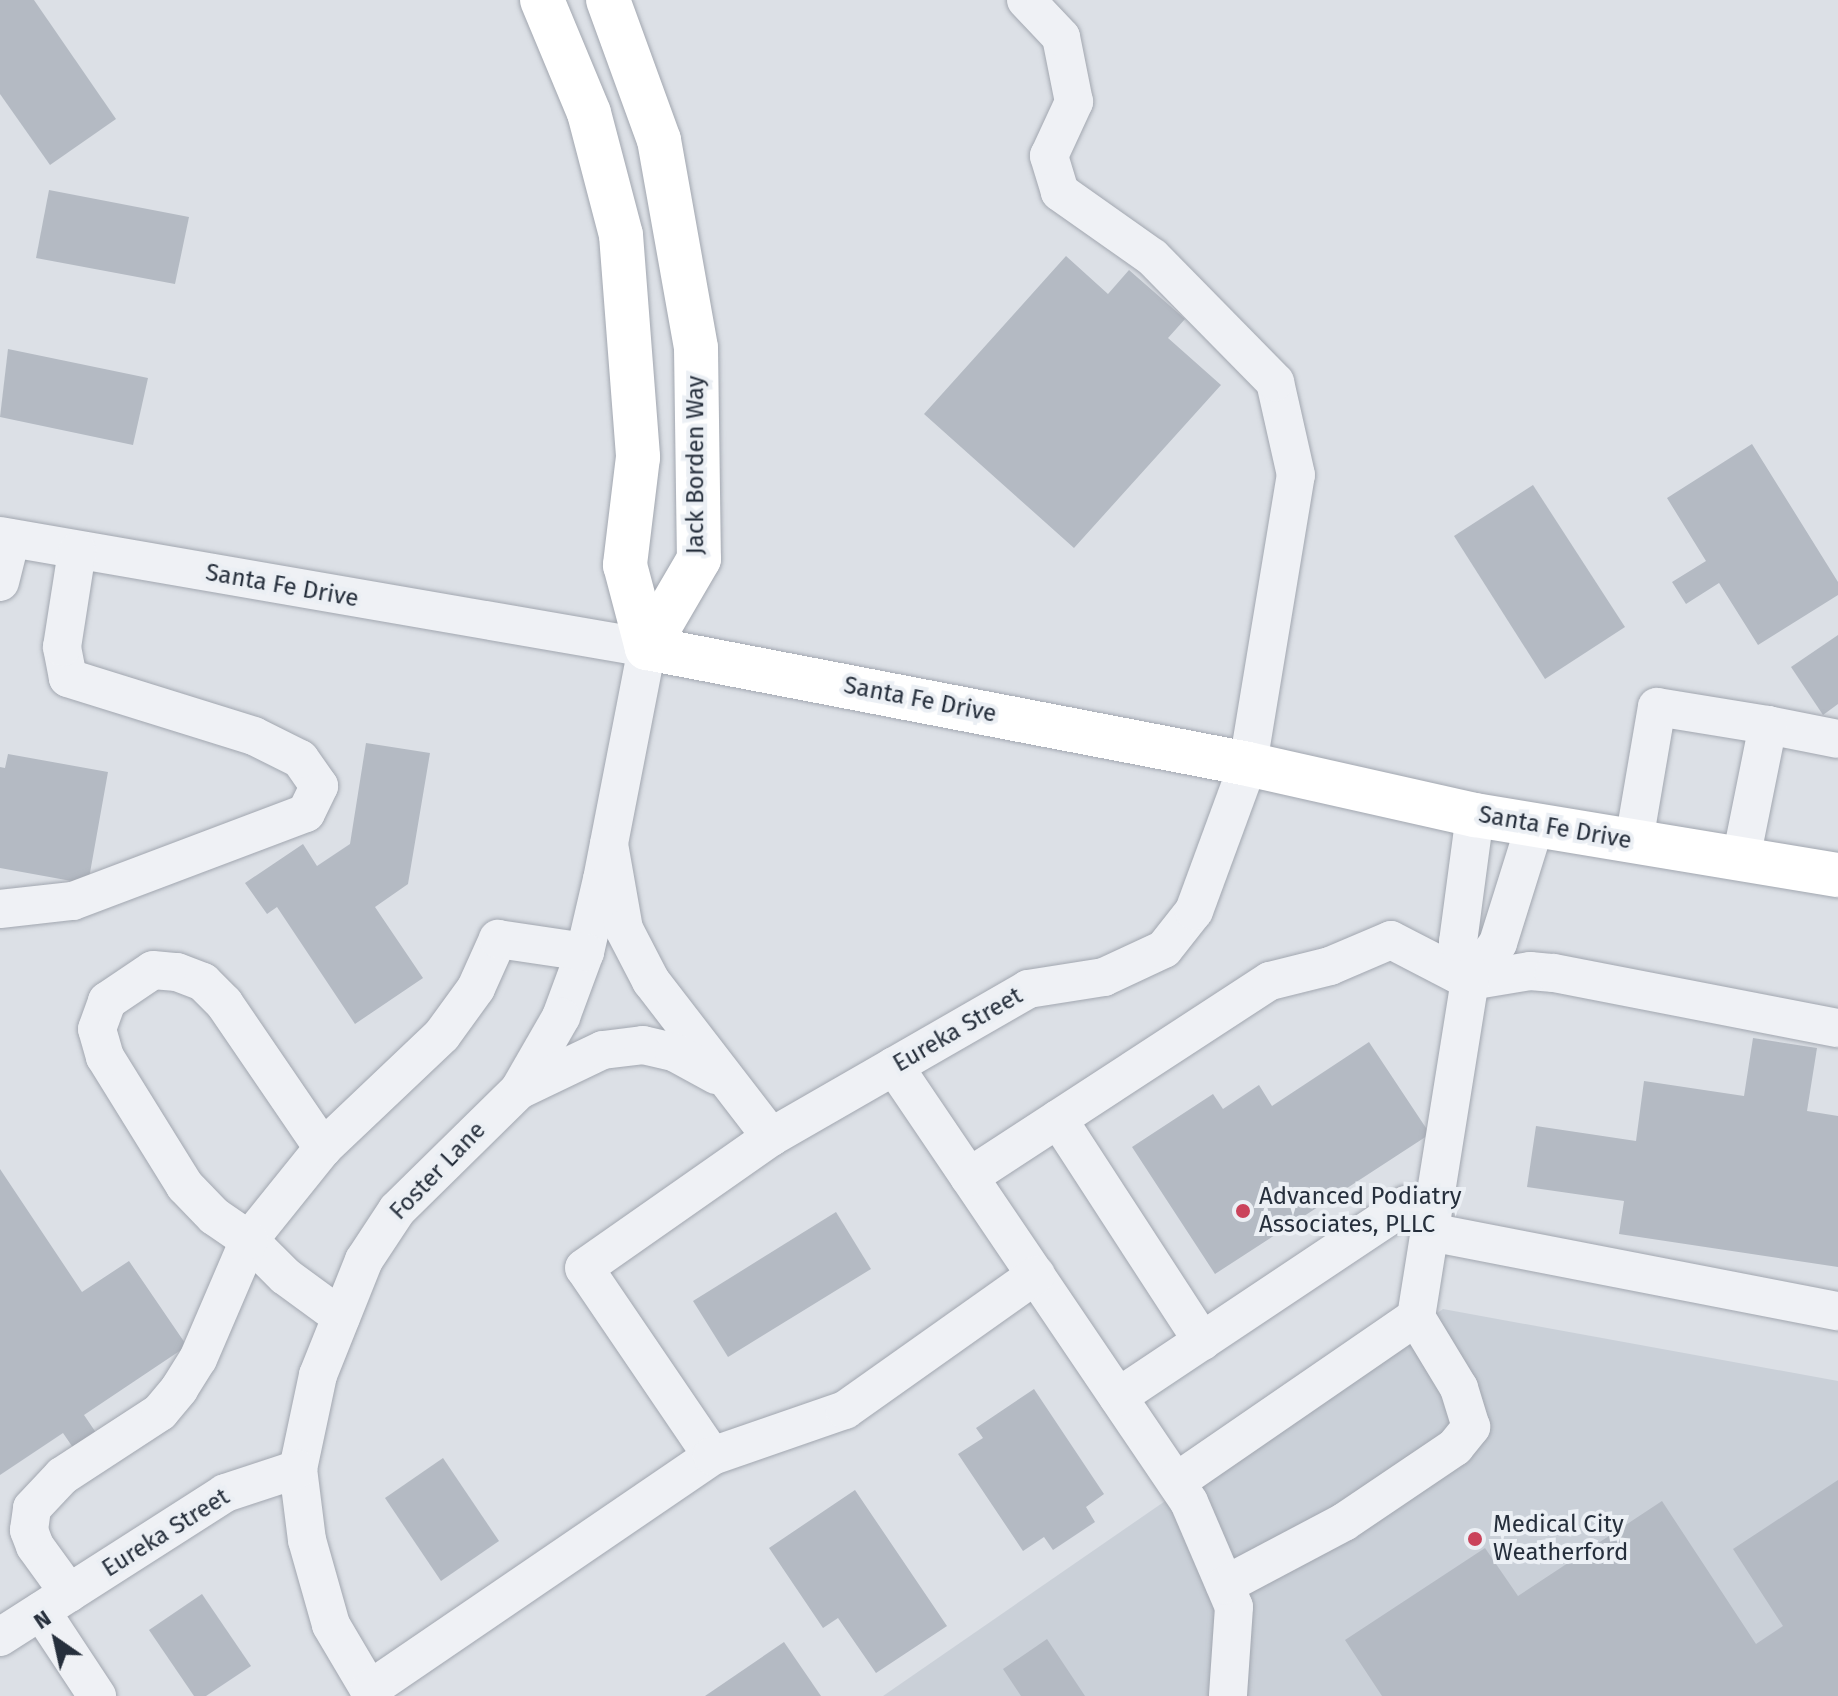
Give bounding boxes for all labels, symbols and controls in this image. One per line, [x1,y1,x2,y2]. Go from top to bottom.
street label: Jack Borden Way [682,375,710,555]
street label: Santa Fe Drive [203,558,361,614]
street label: Santa Fe Drive [841,671,999,729]
street label: Santa Fe Drive [1476,800,1634,856]
street label: Eureka Street [888,981,1028,1079]
street label: Foster Lane [384,1116,492,1226]
place label: Advanced Podiatry Associates, PLLC [1259,1183,1462,1239]
marker: Advanced Podiatry Associates, PLLC [1234,1202,1252,1220]
street label: Eureka Street [97,1482,235,1584]
place label: Medical City Weatherford [1493,1511,1628,1567]
marker: Medical City Weatherford [1464,1528,1486,1550]
north arrow [16,1600,96,1680]
text: N [29,1604,56,1635]

